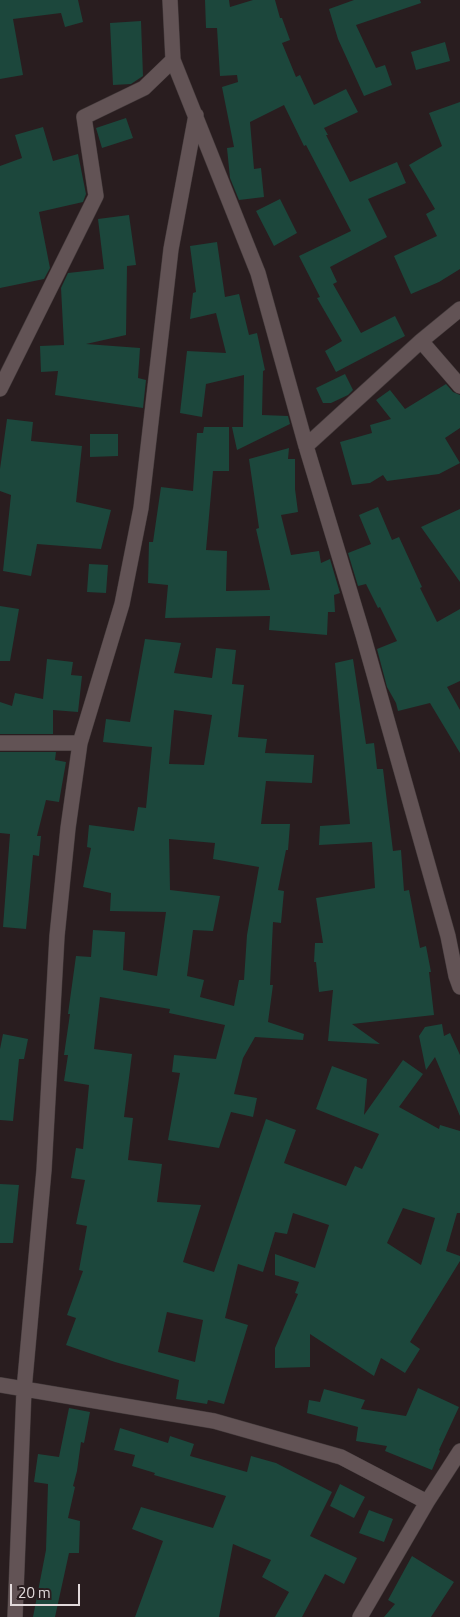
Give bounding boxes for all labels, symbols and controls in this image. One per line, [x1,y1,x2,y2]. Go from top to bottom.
scale bar [12,1574,82,1606]
text: 20 m [18,1581,51,1604]

